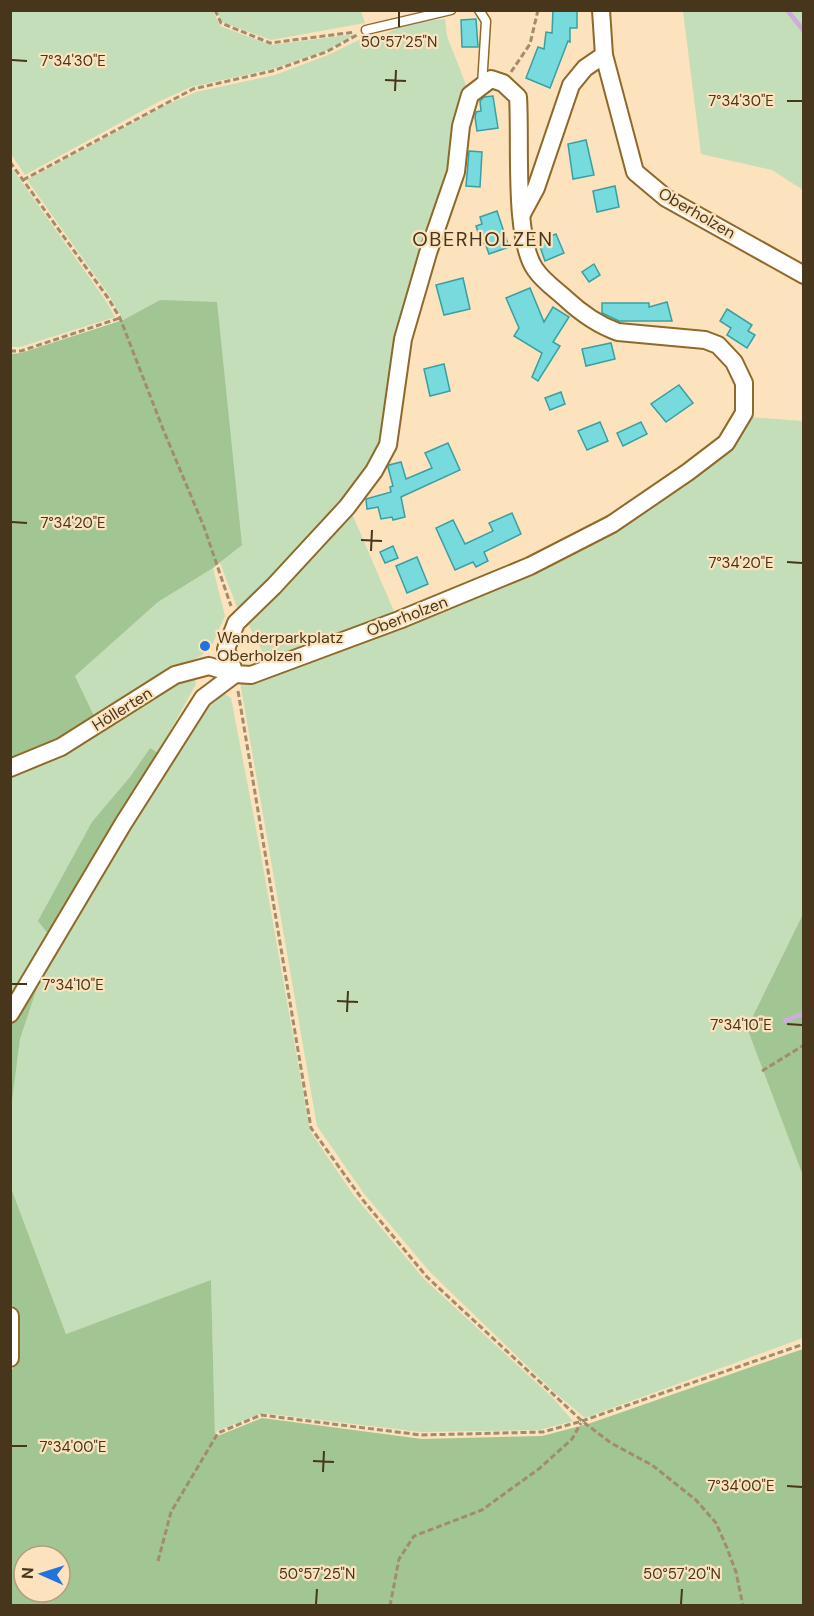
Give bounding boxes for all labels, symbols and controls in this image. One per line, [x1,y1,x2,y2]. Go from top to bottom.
text: 50°57'25"N [361,32,437,52]
text: 7°34'30"E [40,51,106,71]
text: 7°34'30"E [708,91,774,111]
street label: Oberholzen [655,183,739,243]
district label: OBERHOLZEN [412,226,554,252]
text: 7°34'20"E [40,513,106,533]
text: 7°34'20"E [708,553,774,573]
street label: Oberholzen [363,591,451,641]
place label: Wanderparkplatz Oberholzen [217,627,343,666]
marker: Wanderparkplatz Oberholzen [198,639,212,653]
street label: Höllerten [88,682,156,736]
text: 7°34'10"E [42,975,104,995]
text: 7°34'10"E [710,1015,772,1035]
text: 7°34'00"E [40,1437,106,1457]
text: 7°34'00"E [708,1476,774,1496]
north arrow [12,1544,72,1604]
text: 50°57'25"N [279,1564,355,1584]
text: 50°57'20"N [643,1564,721,1584]
text: N [17,1567,38,1580]

